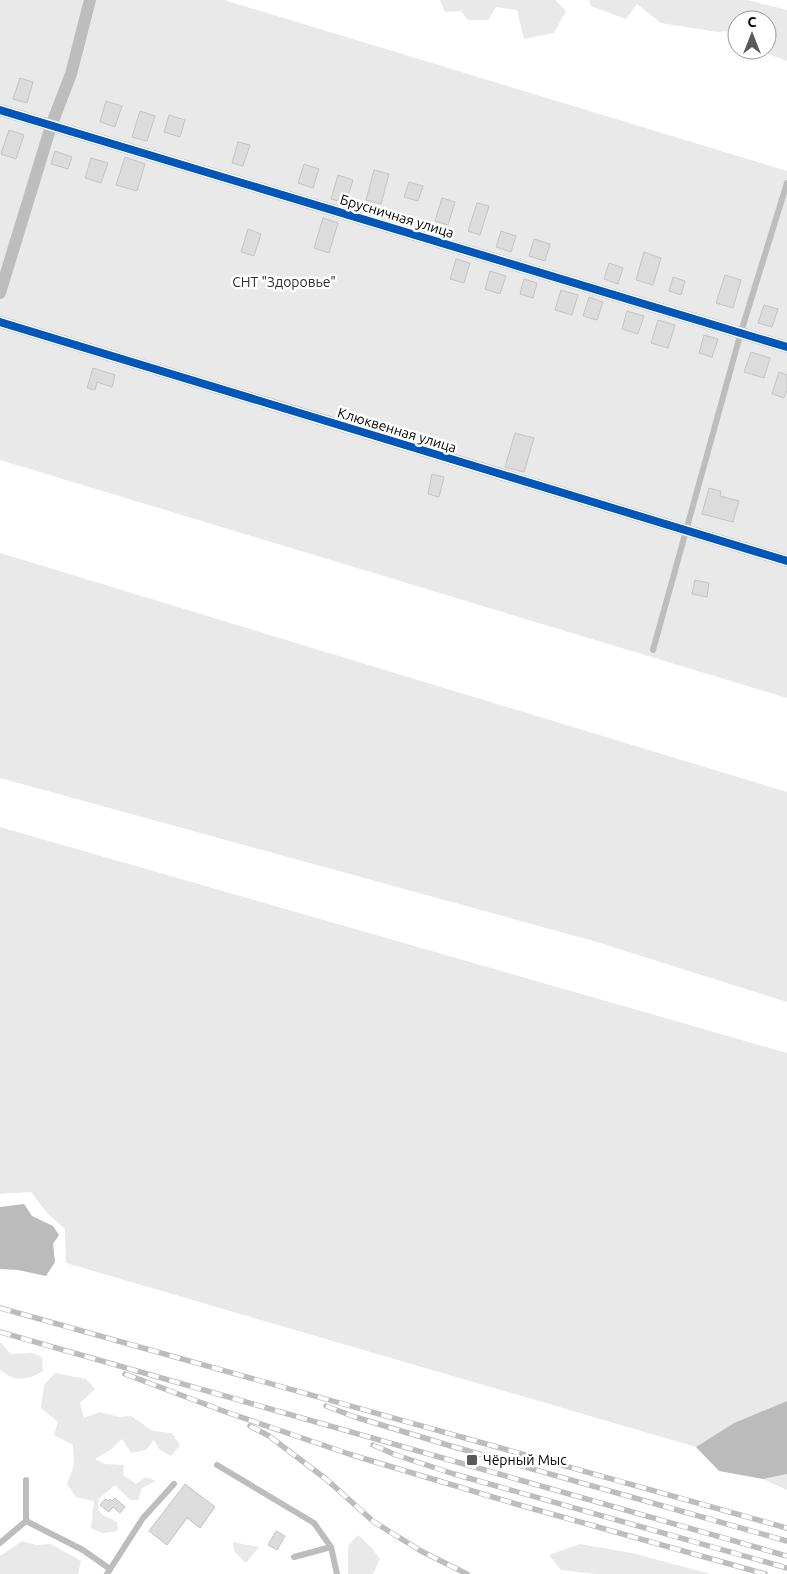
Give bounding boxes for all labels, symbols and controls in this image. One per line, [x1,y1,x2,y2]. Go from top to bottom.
north arrow [727,10,777,60]
text: С [748,14,757,30]
street label: Брусничная улица [338,191,456,241]
park label: СНТ "Здоровье" [232,274,336,290]
street label: Клюквенная улица [336,404,458,456]
place label: Чёрный Мыс [483,1452,567,1468]
marker: Чёрный Мыс [465,1453,479,1467]

